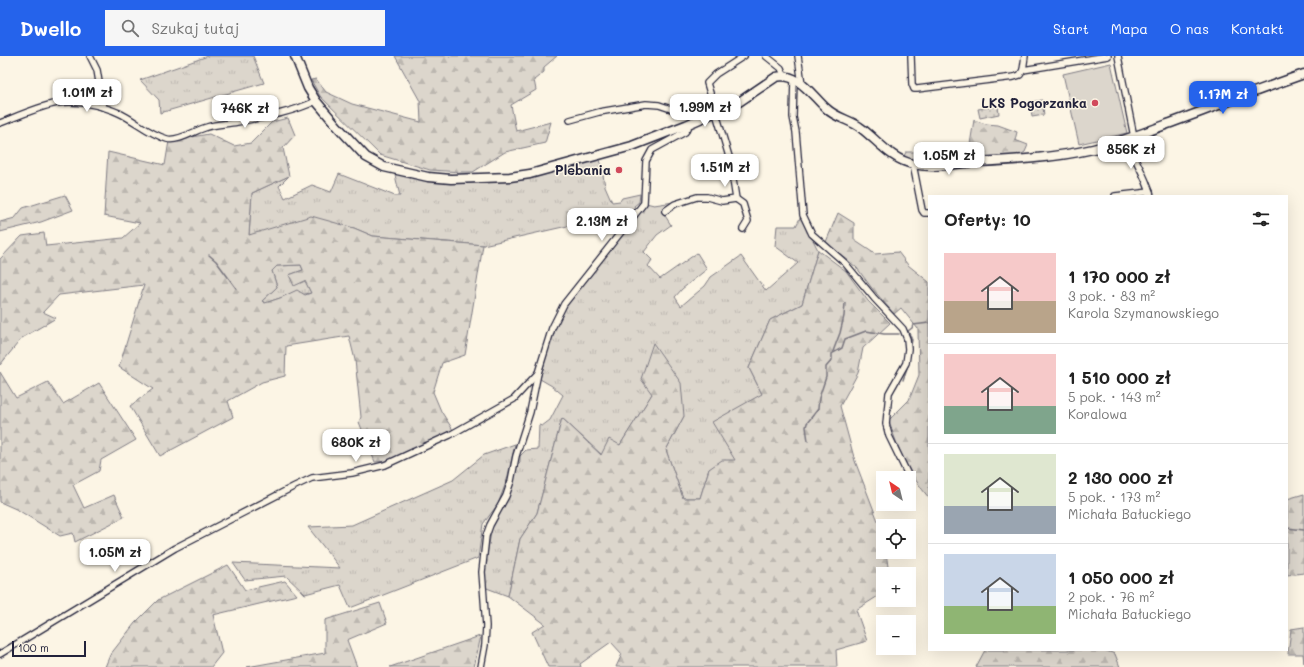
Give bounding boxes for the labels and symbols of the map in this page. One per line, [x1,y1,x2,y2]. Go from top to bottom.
pin: 1.01M zł [46,79,128,113]
pin: 1.17M zł [1182,81,1264,115]
pin: 1.99M zł [664,94,746,128]
place label: LKS Pogorzanka [981,94,1087,111]
pin: 746K zł [208,95,282,129]
marker: LKS Pogorzanka [1090,98,1100,108]
pin: 856K zł [1094,136,1168,170]
pin: 1.05M zł [908,142,990,176]
pin: 1.51M zł [684,154,766,188]
place label: Plebania [555,161,611,178]
marker: Plebania [614,165,624,175]
pin: 2.13M zł [561,208,643,242]
pin: 680K zł [319,429,393,463]
north arrow [876,471,916,511]
pin: 1.05M zł [74,539,156,573]
scale bar [12,639,86,658]

